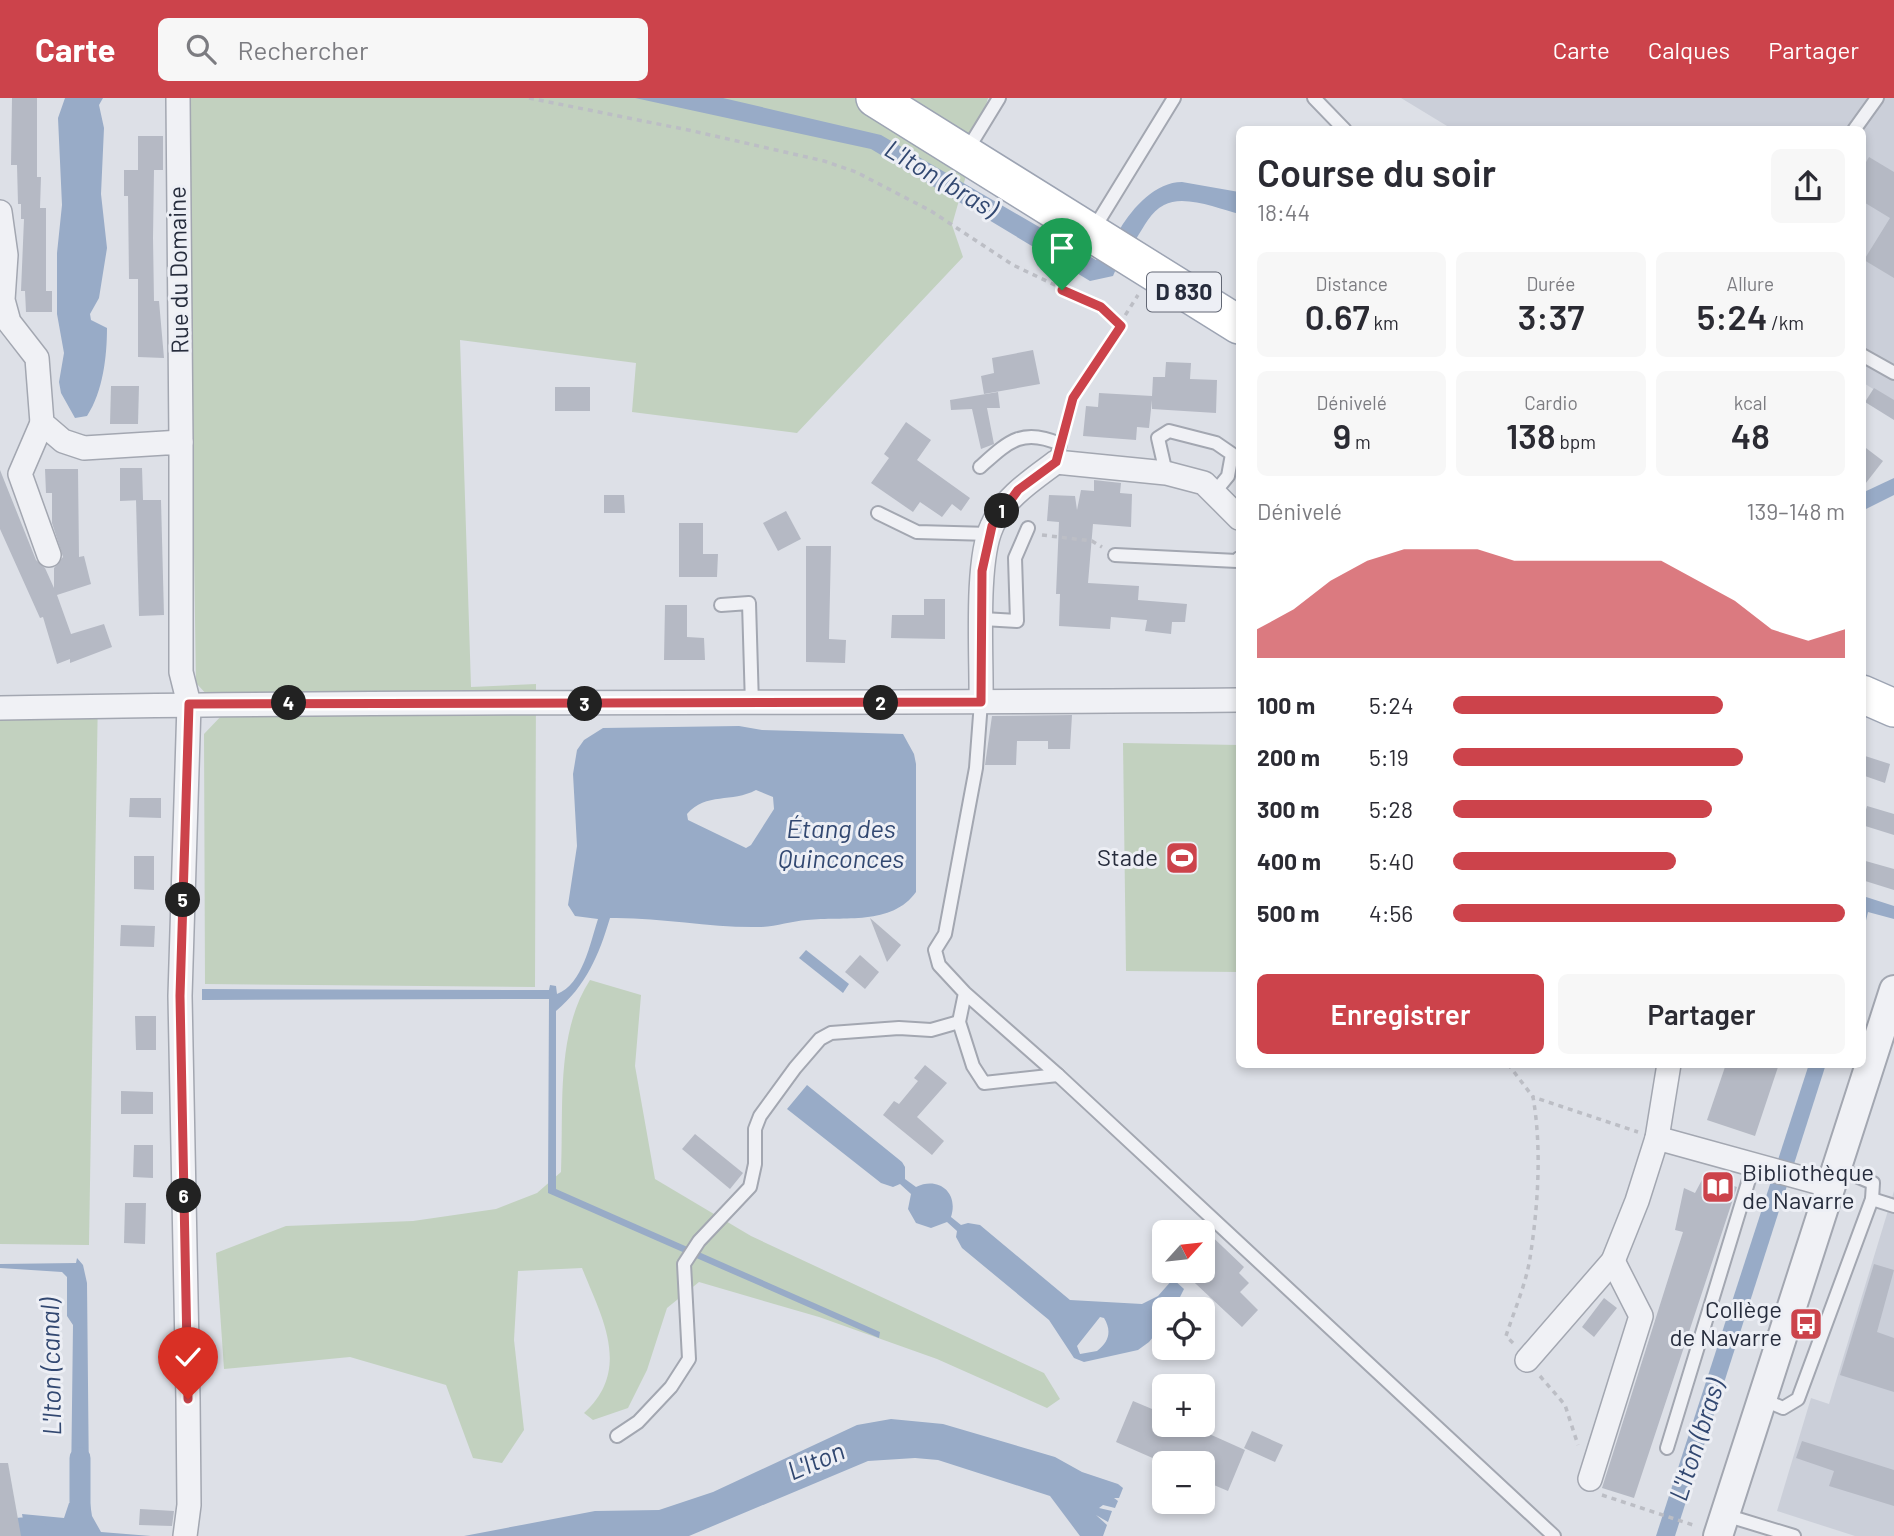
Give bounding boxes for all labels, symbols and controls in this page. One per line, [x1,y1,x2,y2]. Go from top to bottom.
search box [158,18,648,81]
text: Carte [35,29,116,69]
icon: search [182,30,220,68]
text: Rechercher [238,34,368,65]
text: Carte [1553,35,1610,64]
text: Calques [1648,35,1730,64]
text: Partager [1768,35,1859,64]
water label: L'Iton (bras) [880,132,1005,224]
text: Course du soir [1257,149,1496,195]
button: share [1771,149,1845,223]
street label: Rue du Domaine [162,186,193,354]
text: 18:44 [1257,198,1310,226]
pin [1032,218,1092,290]
icon: arrive [1043,229,1081,267]
road number: D 830 [1147,272,1221,312]
text: Distance [1315,272,1388,295]
text: Durée [1527,272,1575,295]
text: Allure [1727,272,1774,295]
text: 0.67 [1305,295,1370,337]
text: 3:37 [1518,295,1584,337]
text: 5:24 [1697,295,1767,337]
text: km [1370,311,1399,334]
text: /km [1767,311,1804,334]
text: Dénivelé [1317,391,1387,414]
text: Cardio [1524,391,1578,414]
text: kcal [1734,391,1767,414]
text: 9 [1333,414,1351,456]
text: 138 [1506,414,1556,456]
text: 48 [1731,414,1770,456]
text: m [1351,430,1371,453]
text: bpm [1556,430,1596,453]
pin: 1 [984,494,1020,528]
text: Dénivelé [1257,497,1342,525]
text: 139–148 m [1746,497,1845,525]
text: 1 [998,499,1005,522]
pin: 4 [272,686,306,720]
pin: 3 [568,686,602,722]
pin: 2 [864,686,898,720]
text: 4 [283,691,294,714]
text: 2 [875,691,886,714]
text: 100 m [1257,691,1315,719]
text: 5:24 [1369,691,1414,719]
text: 3 [579,692,590,715]
text: 200 m [1257,743,1320,771]
text: 5:19 [1369,743,1409,771]
text: 300 m [1257,795,1319,823]
text: 5:28 [1369,795,1413,823]
water label: Étang des Quinconces [778,812,904,873]
sports icon: Stade [1163,839,1201,877]
place label: Stade [1097,842,1158,871]
text: 400 m [1257,847,1321,875]
text: 5:40 [1369,847,1414,875]
pin: 5 [166,882,200,918]
text: 5 [177,888,188,911]
text: 500 m [1257,899,1319,927]
text: 4:56 [1369,899,1413,927]
button: Enregistrer [1257,974,1544,1054]
button: Partager [1558,974,1845,1054]
place label: Bibliothèque de Navarre [1742,1157,1874,1214]
library icon: Bibliothèque de Navarre [1699,1168,1737,1206]
pin: 6 [166,1178,202,1214]
text: 6 [178,1184,189,1207]
north arrow [1152,1220,1214,1283]
map controls [1152,1220,1215,1514]
place label: Collège de Navarre [1669,1294,1782,1351]
water label: L'Iton (canal) [33,1297,66,1436]
button: locate [1152,1297,1215,1360]
bus stop icon: Collège de Navarre [1787,1305,1825,1343]
pin [158,1327,218,1399]
icon: check [169,1338,207,1376]
water label: L'Iton (bras) [1661,1373,1730,1504]
button: + [1152,1374,1215,1437]
water label: L'Iton [782,1434,849,1485]
button: − [1152,1451,1215,1514]

